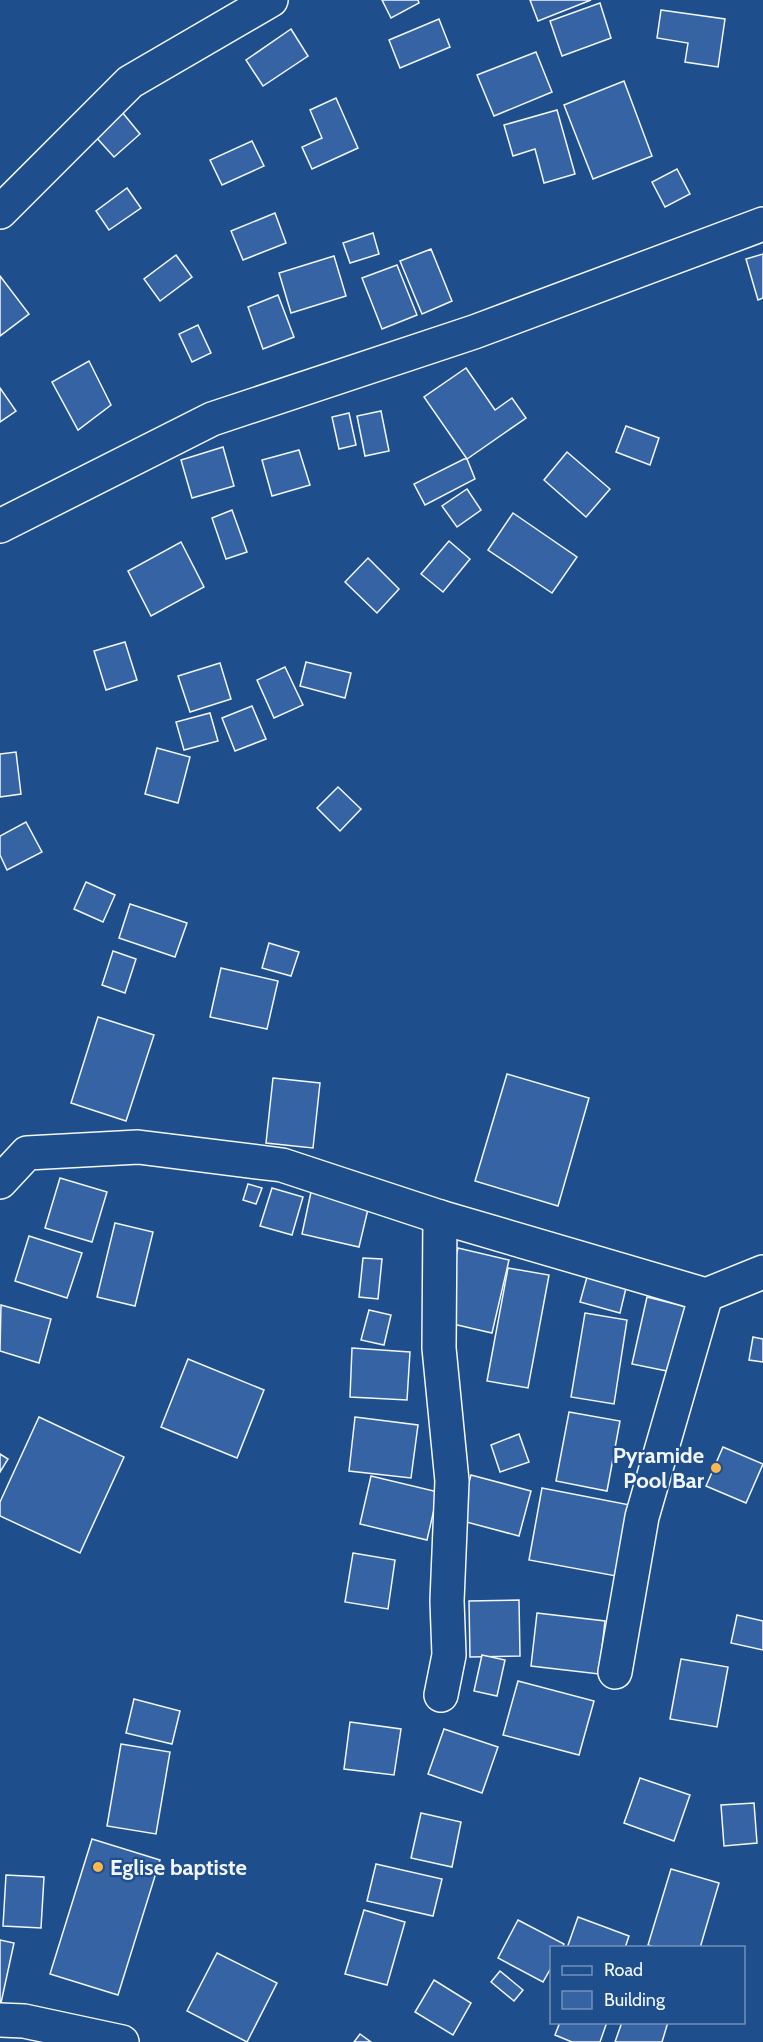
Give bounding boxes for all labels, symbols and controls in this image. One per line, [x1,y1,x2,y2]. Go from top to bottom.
place label: Pyramide Pool Bar [613,1442,705,1494]
marker: Pyramide Pool Bar [709,1461,723,1475]
place label: Eglise baptiste [110,1854,247,1881]
marker: Eglise baptiste [91,1860,105,1874]
legend [550,1946,745,2024]
text: Road [604,1959,643,1981]
text: Building [604,1989,666,2011]

